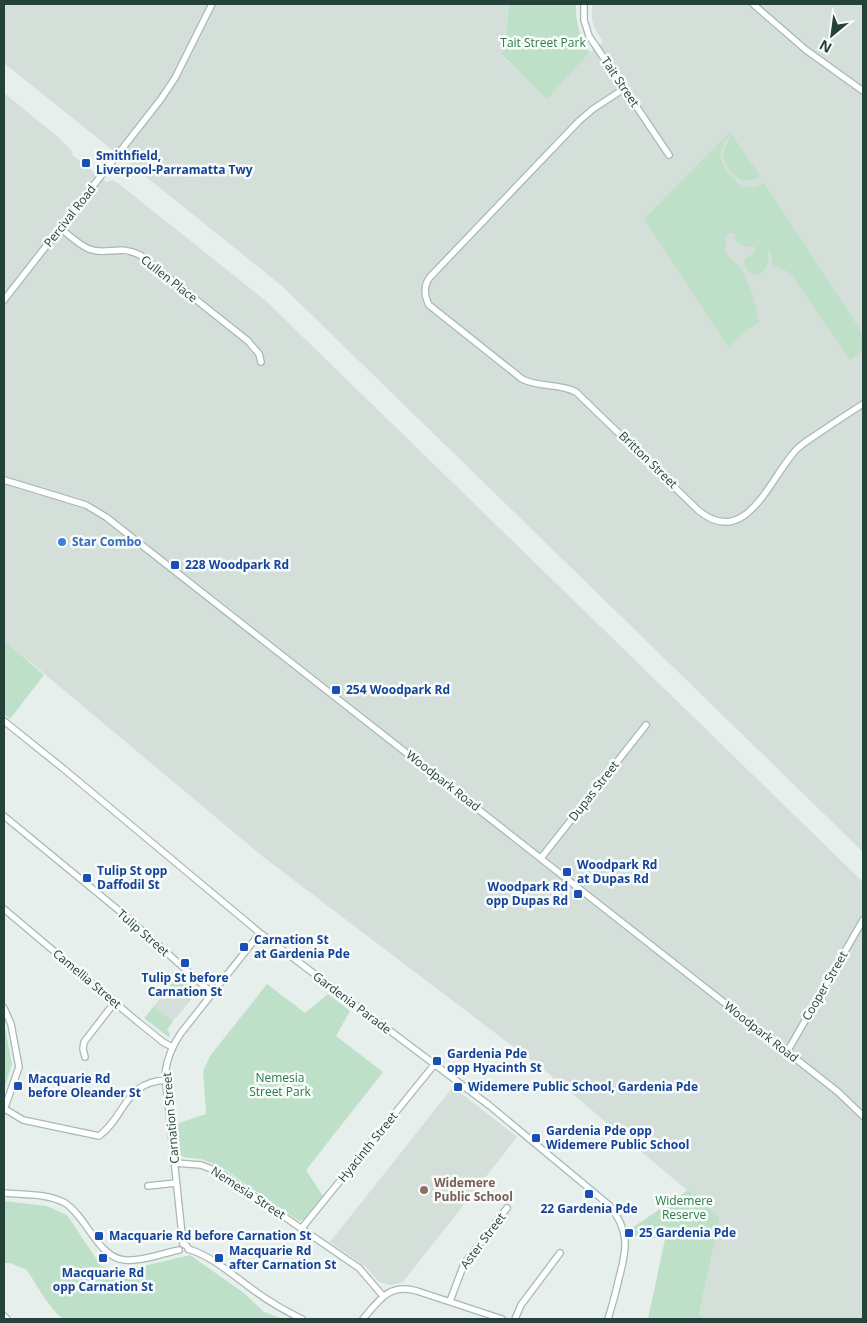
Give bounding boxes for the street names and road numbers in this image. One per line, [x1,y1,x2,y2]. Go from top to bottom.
street label: Tait Street [597,53,643,110]
street label: Percival Road [40,181,99,251]
street label: Cullen Place [137,251,201,306]
street label: Britton Street [615,427,681,492]
street label: Woodpark Road [403,746,484,815]
street label: Dupas Street [565,757,623,824]
street label: Tulip Street [114,905,173,960]
street label: Camellia Street [50,945,125,1012]
street label: Cooper Street [798,948,851,1024]
street label: Gardenia Parade [310,967,395,1038]
street label: Woodpark Road [721,997,802,1066]
street label: Carnation Street [158,1072,183,1164]
street label: Hyacinth Street [334,1108,401,1185]
street label: Nemesia Street [208,1162,289,1223]
street label: Aster Street [456,1209,509,1272]

